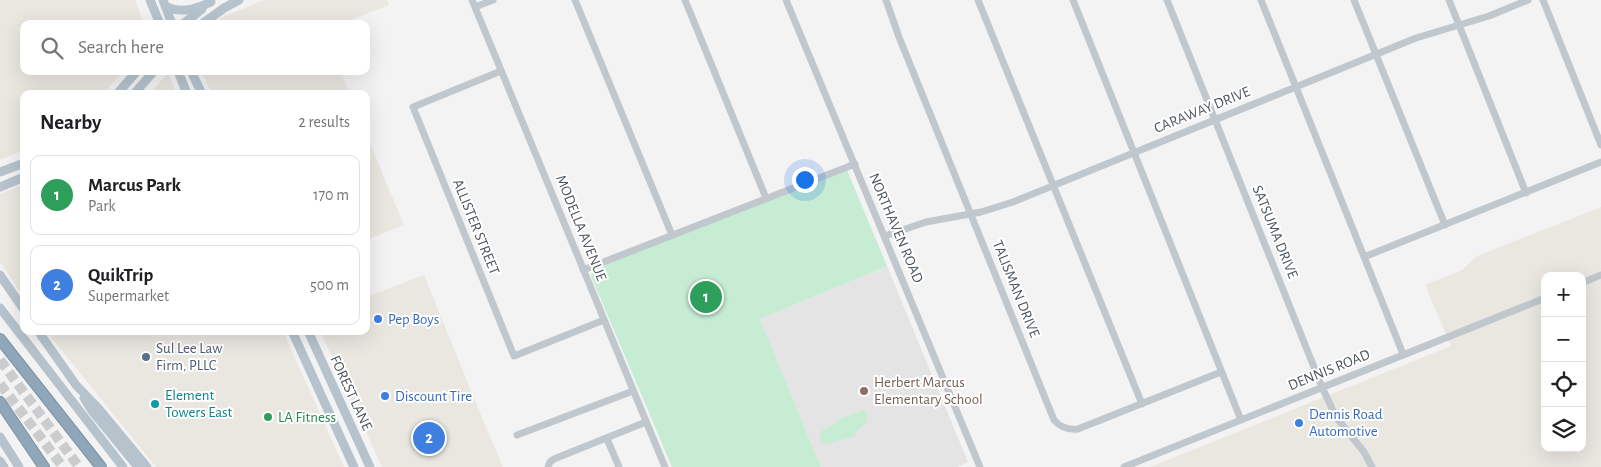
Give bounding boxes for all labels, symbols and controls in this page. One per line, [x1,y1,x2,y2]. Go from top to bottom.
search box [20,20,370,75]
icon: search [38,34,66,62]
text: Search here [78,38,164,57]
street label: CARAWAY DRIVE [1152,84,1252,136]
text: Nearby [40,112,101,133]
text: 2 results [298,114,350,130]
your location [792,167,818,193]
street label: NORTHAVEN ROAD [866,171,926,285]
street label: MODELLA AVENUE [553,173,609,283]
text: Marcus Park [88,176,181,195]
street label: ALLISTER STREET [450,177,502,278]
street label: SATSUMA DRIVE [1250,183,1300,281]
text: 1 [54,187,60,203]
text: 170 m [313,187,349,203]
text: Park [88,198,116,214]
street label: TALISMAN DRIVE [990,238,1042,340]
text: QuikTrip [88,266,153,285]
map controls [1541,272,1586,452]
button: + [1541,272,1586,317]
text: 2 [53,277,61,293]
text: 500 m [310,277,349,293]
pin: 1 [690,278,722,316]
text: Supermarket [88,288,169,304]
place label: Pep Boys [388,312,439,327]
marker: Pep Boys [372,313,384,325]
button: − [1541,317,1586,362]
place label: Sul Lee Law Firm, PLLC [156,341,222,373]
street label: DENNIS ROAD [1286,347,1372,393]
marker: Sul Lee Law Firm, PLLC [140,351,152,363]
street label: FOREST LANE [327,353,375,433]
button: locate [1541,362,1586,407]
place label: Herbert Marcus Elementary School [874,375,983,407]
marker: Herbert Marcus Elementary School [858,385,870,397]
place label: Element Towers East [165,388,233,420]
place label: Discount Tire [395,389,472,404]
marker: Discount Tire [379,390,391,402]
marker: Element Towers East [149,398,161,410]
place label: Dennis Road Automotive [1309,407,1383,439]
button: layers [1541,407,1586,452]
place label: LA Fitness [278,410,336,425]
marker: LA Fitness [262,411,274,423]
marker: Dennis Road Automotive [1293,417,1305,429]
pin: 2 [413,419,445,457]

